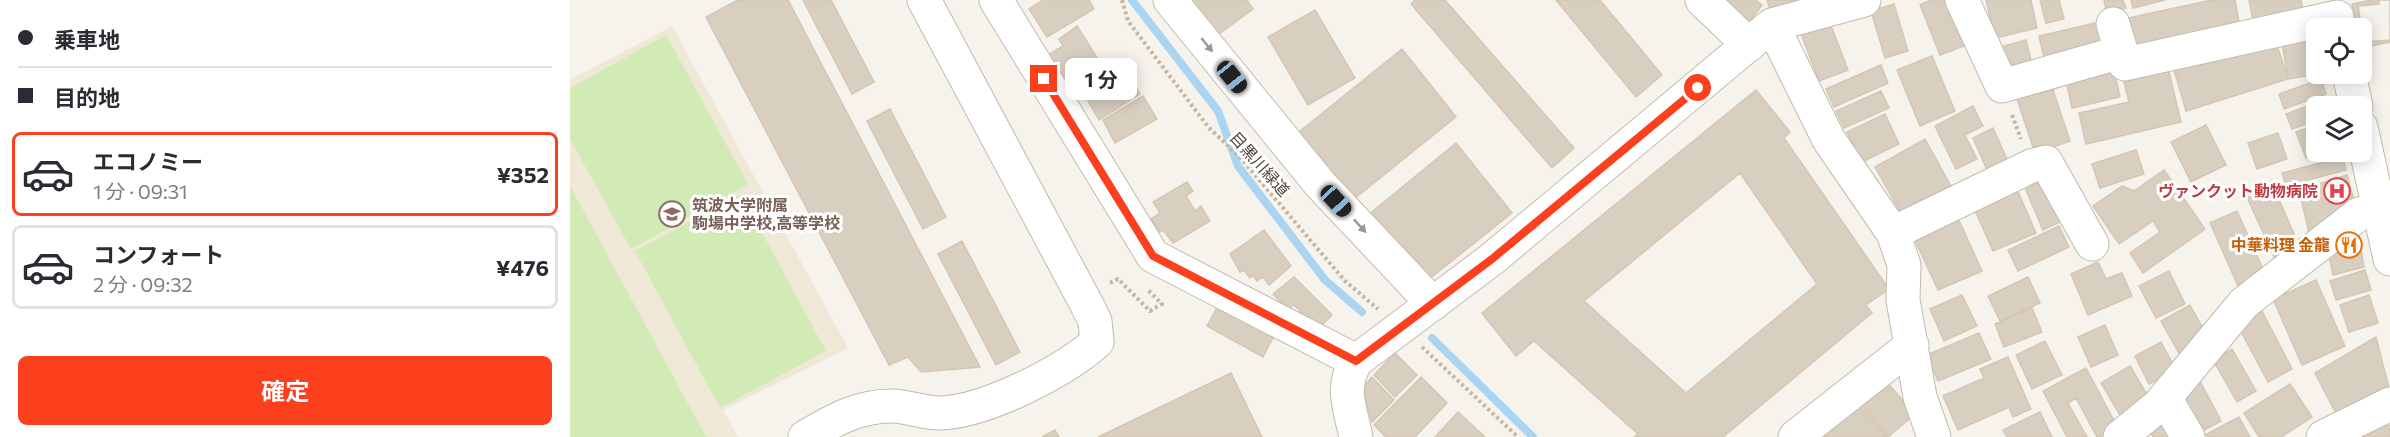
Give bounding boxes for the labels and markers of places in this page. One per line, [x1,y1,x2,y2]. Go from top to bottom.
hospital icon: ヴァンクット動物病院 [2322,176,2352,206]
place label: ヴァンクット動物病院 [2158,181,2318,200]
place label: 筑波大学附属 駒場中学校,高等学校 [692,195,840,232]
school or university icon: 筑波大学附属 駒場中学校,高等学校 [657,199,687,229]
restaurant icon: 中華料理 金龍 [2334,230,2364,260]
place label: 中華料理 金龍 [2231,235,2330,254]

